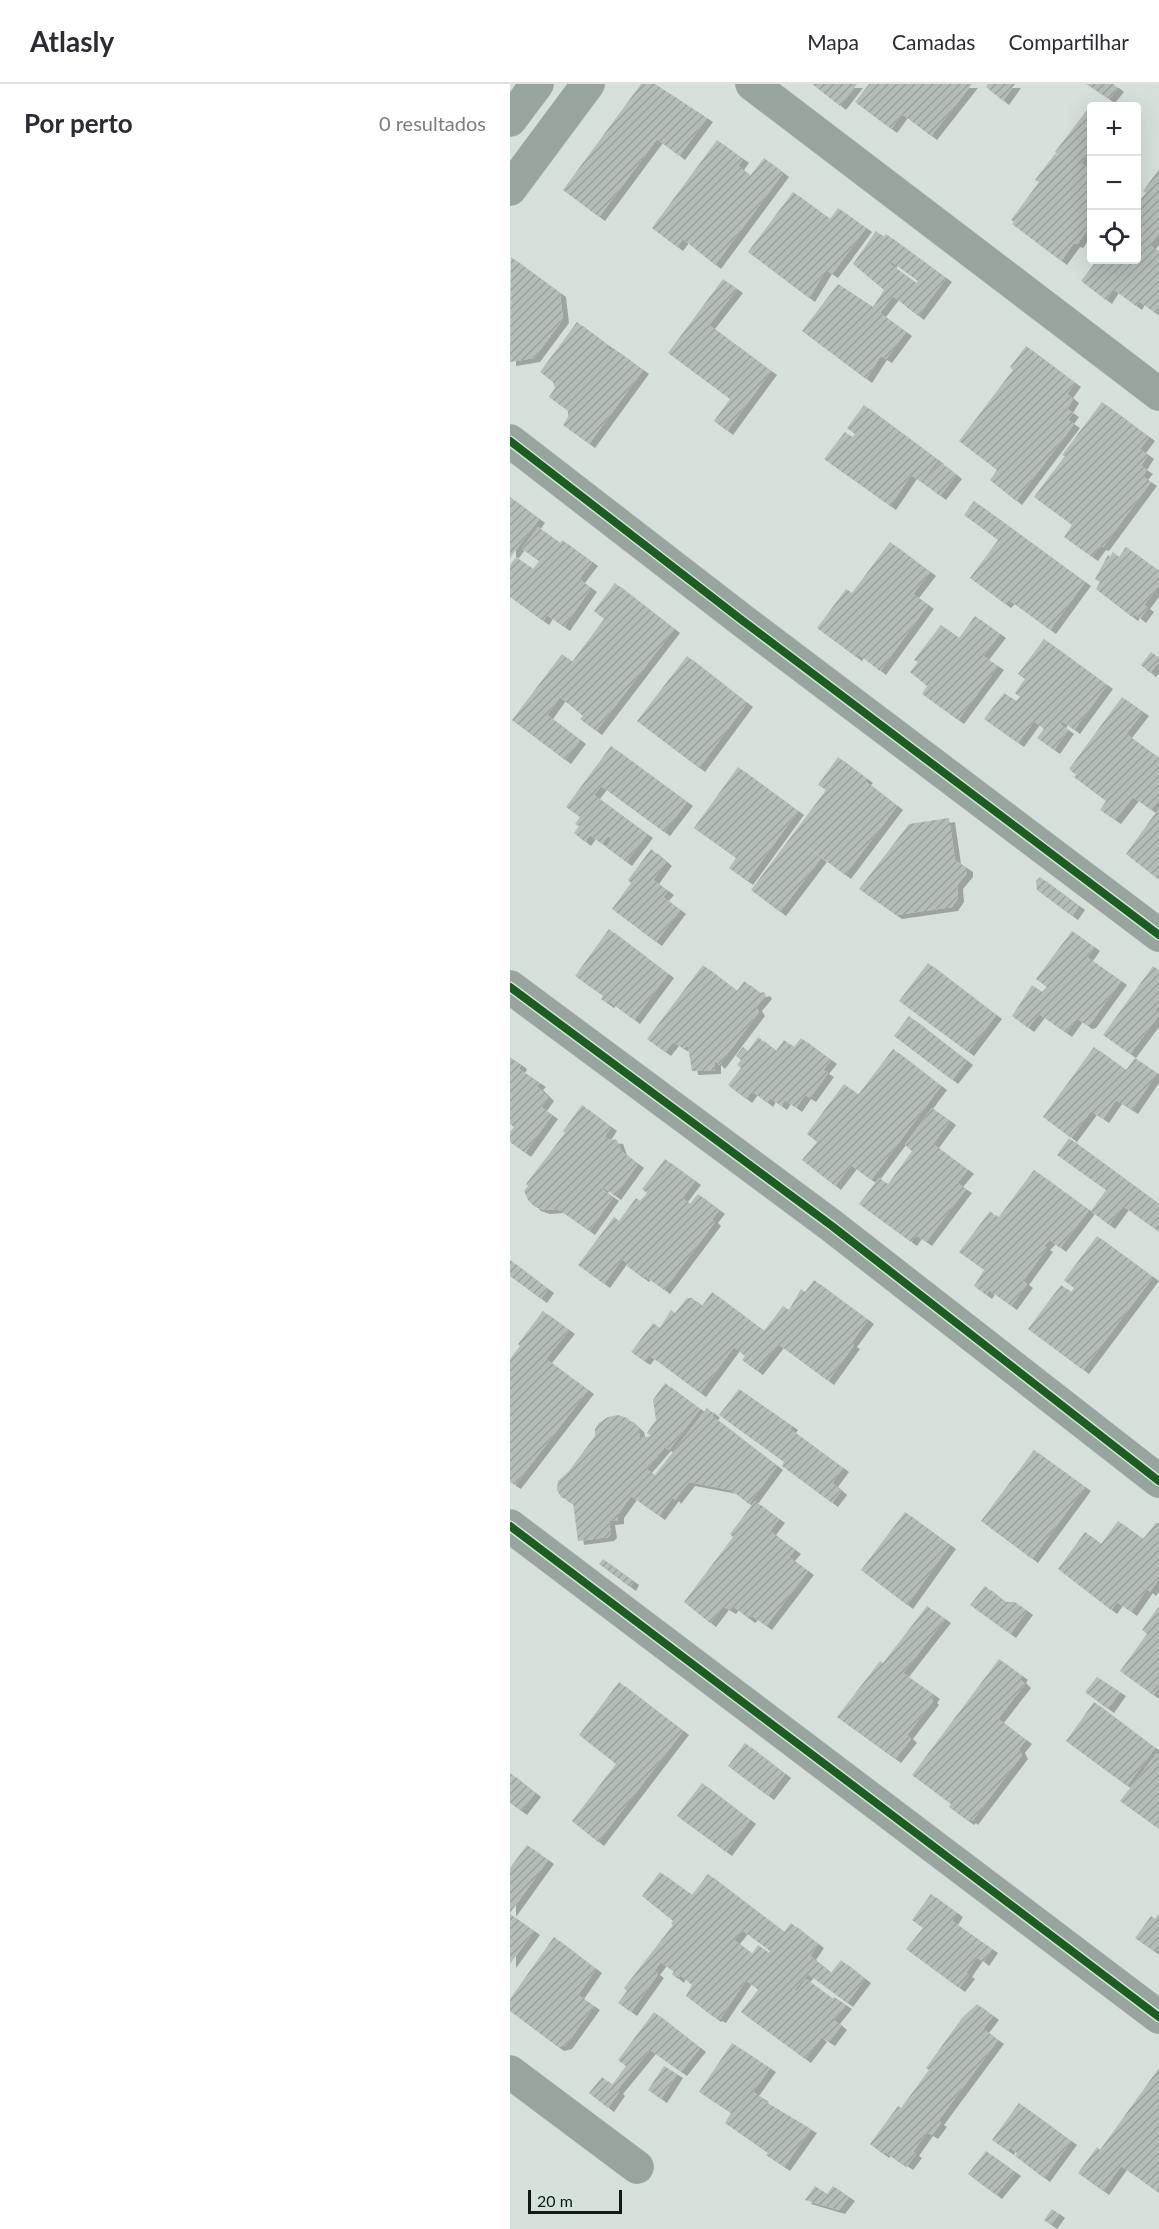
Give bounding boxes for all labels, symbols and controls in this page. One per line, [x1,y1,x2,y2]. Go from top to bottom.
text: Atlasly [30,24,114,58]
text: Mapa [807,29,859,54]
text: Camadas [892,29,975,54]
text: Compartilhar [1008,29,1129,54]
map controls [1087,102,1141,264]
button: + [1087,102,1141,156]
text: Por perto [24,107,133,139]
text: 0 resultados [379,111,486,135]
button: − [1087,156,1141,210]
button: locate [1087,210,1141,264]
scale bar [528,2187,622,2214]
text: 20 m [537,2191,573,2210]

